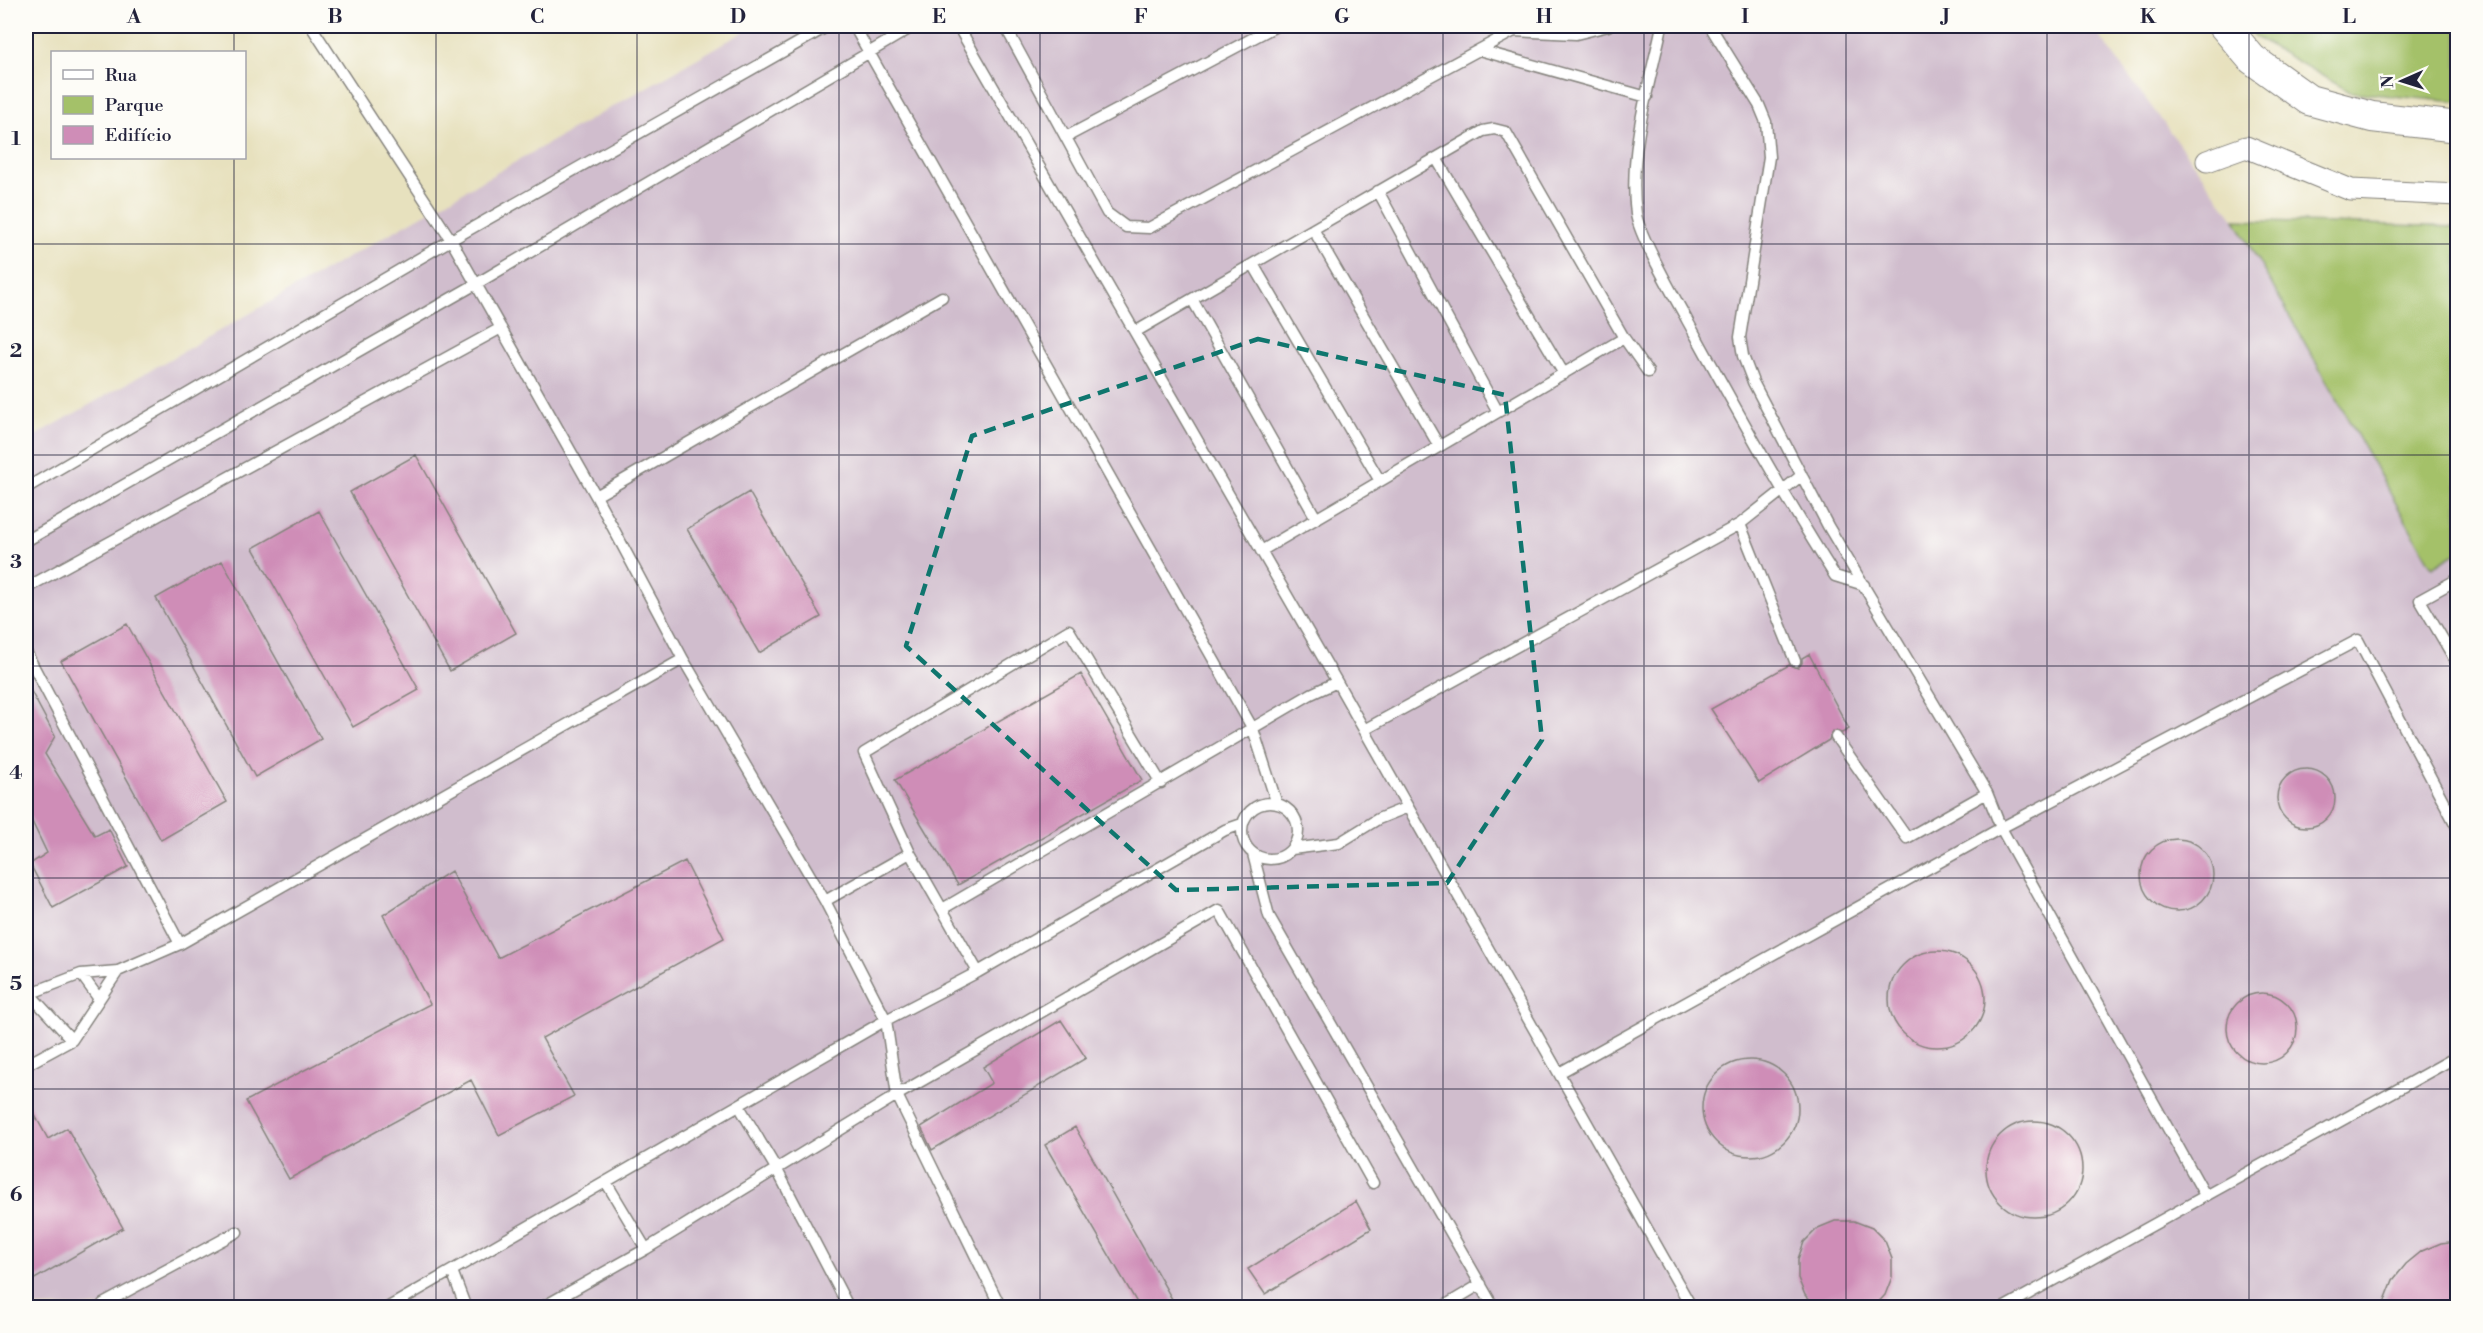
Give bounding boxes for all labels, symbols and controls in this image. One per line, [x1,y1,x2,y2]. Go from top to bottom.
text: A [126,5,142,30]
text: B [327,5,343,30]
text: C [530,5,544,30]
text: D [730,5,746,30]
text: E [932,5,946,30]
text: F [1134,5,1148,30]
text: G [1334,5,1350,30]
text: H [1536,5,1553,30]
text: I [1741,5,1749,30]
text: J [1939,5,1950,30]
text: K [2140,5,2157,30]
text: L [2342,5,2356,30]
legend [51,51,246,159]
north arrow [2372,51,2432,111]
text: Rua [105,64,138,87]
text: N [2378,75,2398,89]
text: Parque [105,94,164,117]
text: Edifício [105,124,172,147]
text: 1 [11,127,21,152]
text: 2 [10,339,22,364]
text: 3 [10,550,22,575]
text: 4 [9,761,23,786]
text: 5 [10,972,22,997]
text: 6 [10,1183,23,1208]

